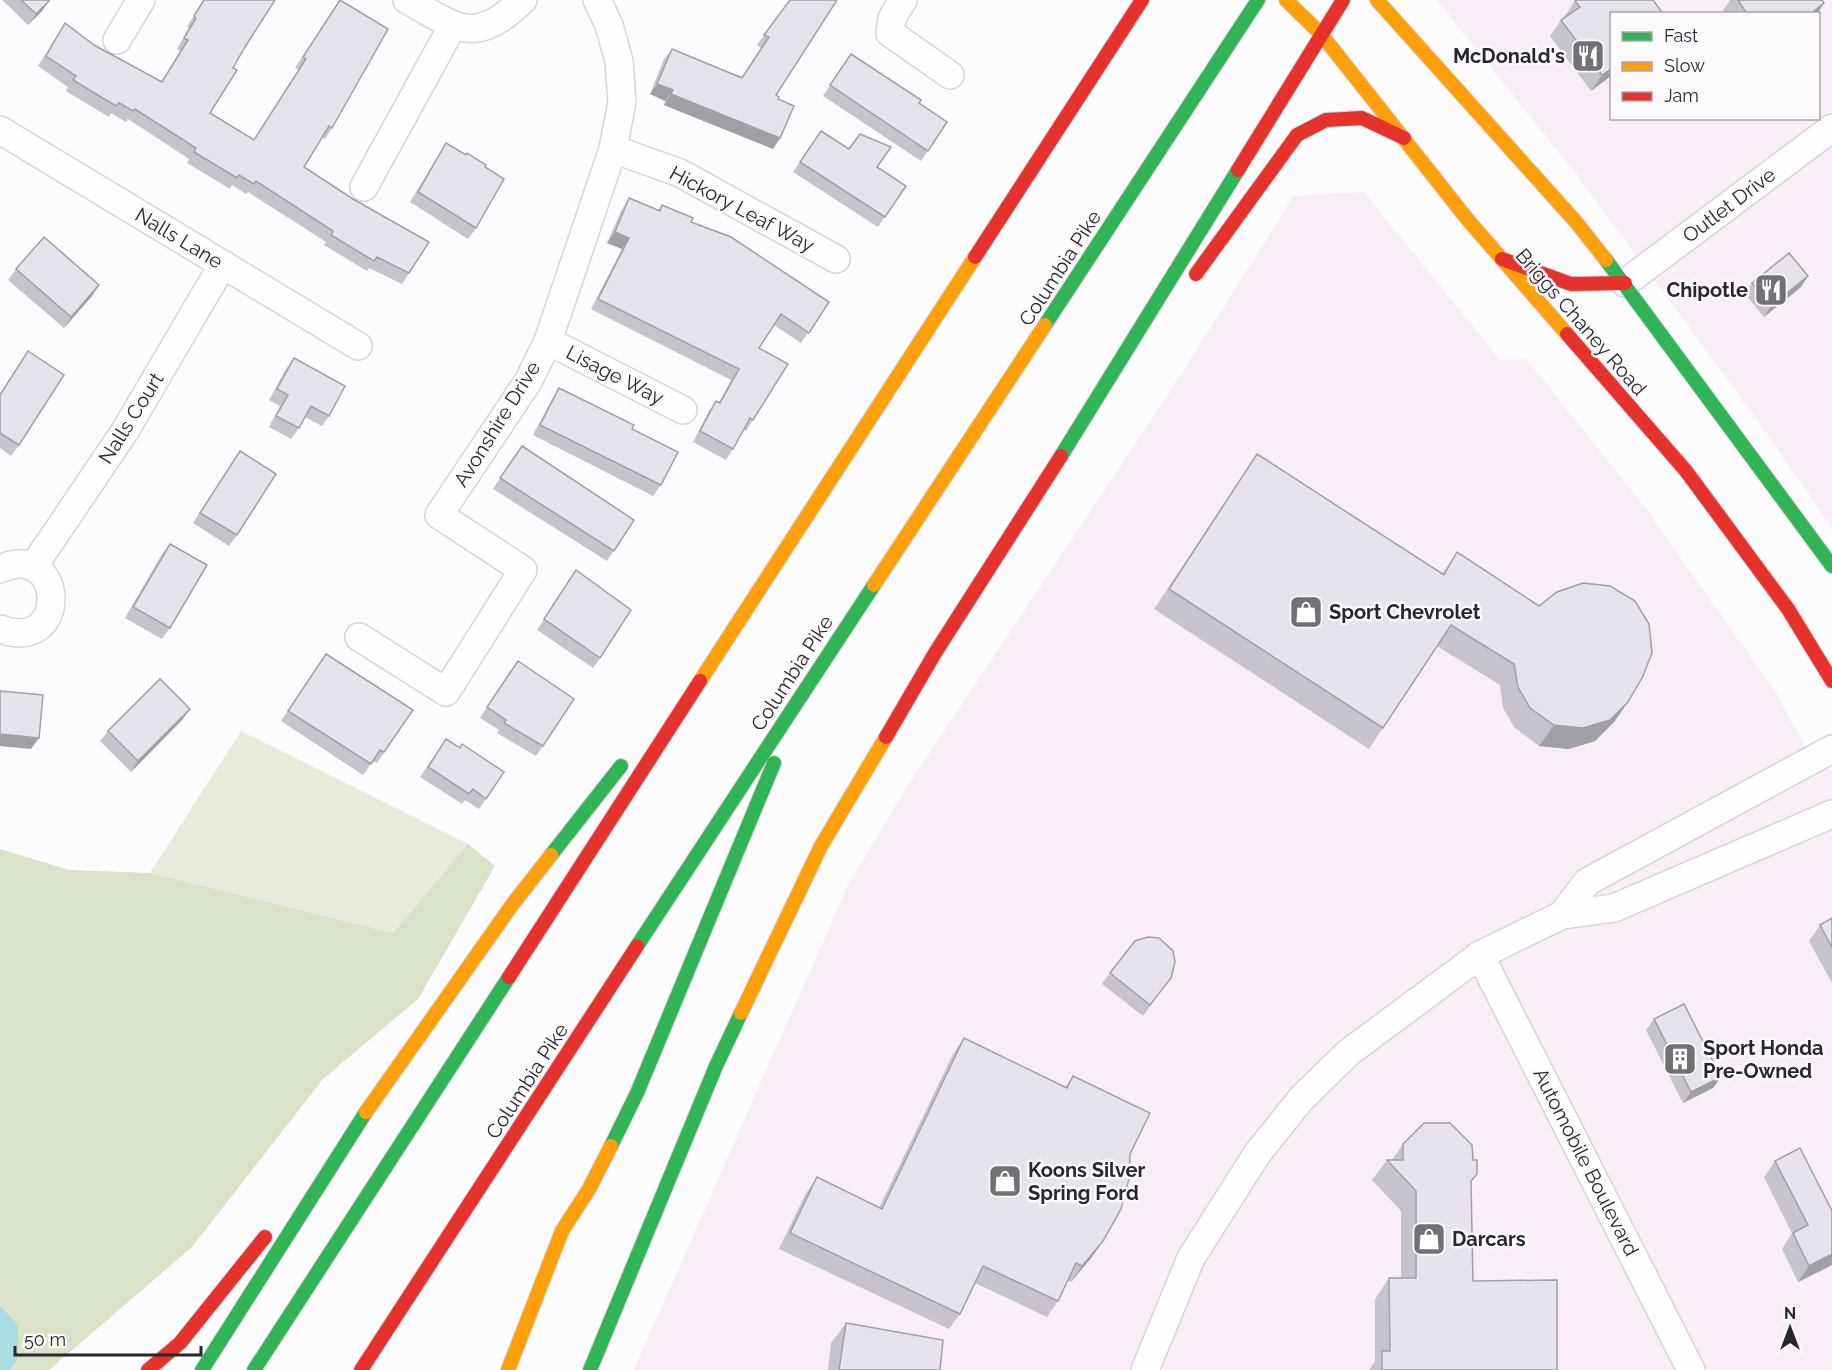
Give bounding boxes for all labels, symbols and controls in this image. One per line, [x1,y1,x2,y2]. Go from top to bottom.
legend [1610,12,1820,120]
text: Fast [1664,25,1698,46]
restaurant icon: McDonald's [1570,38,1606,74]
place label: McDonald's [1453,44,1565,68]
text: Slow [1664,55,1705,76]
text: Jam [1664,85,1699,106]
street label: Hickory Leaf Way [666,161,819,257]
street label: Outlet Drive [1678,162,1780,248]
street label: Nalls Lane [131,203,227,274]
street label: Columbia Pike [1014,206,1106,330]
street label: Briggs Chaney Road [1511,244,1651,400]
restaurant icon: Chipotle [1753,272,1789,308]
place label: Chipotle [1666,278,1748,302]
street label: Lisage Way [562,340,668,410]
street label: Avonshire Drive [449,357,545,491]
street label: Nalls Court [94,368,169,468]
shop icon: Sport Chevrolet [1288,594,1324,630]
place label: Sport Chevrolet [1329,600,1481,624]
street label: Columbia Pike [746,611,838,735]
street label: Columbia Pike [481,1019,573,1143]
place label: Sport Honda Pre-Owned [1703,1036,1824,1083]
building icon: Sport Honda Pre-Owned [1662,1041,1698,1077]
street label: Automobile Boulevard [1528,1064,1644,1260]
place label: Koons Silver Spring Ford [1028,1158,1145,1205]
shop icon: Koons Silver Spring Ford [987,1163,1023,1199]
shop icon: Darcars [1411,1221,1447,1257]
place label: Darcars [1452,1227,1526,1251]
north arrow [1760,1298,1820,1358]
text: N [1784,1304,1796,1323]
scale bar [15,1319,201,1357]
text: 50 m [24,1329,66,1350]

